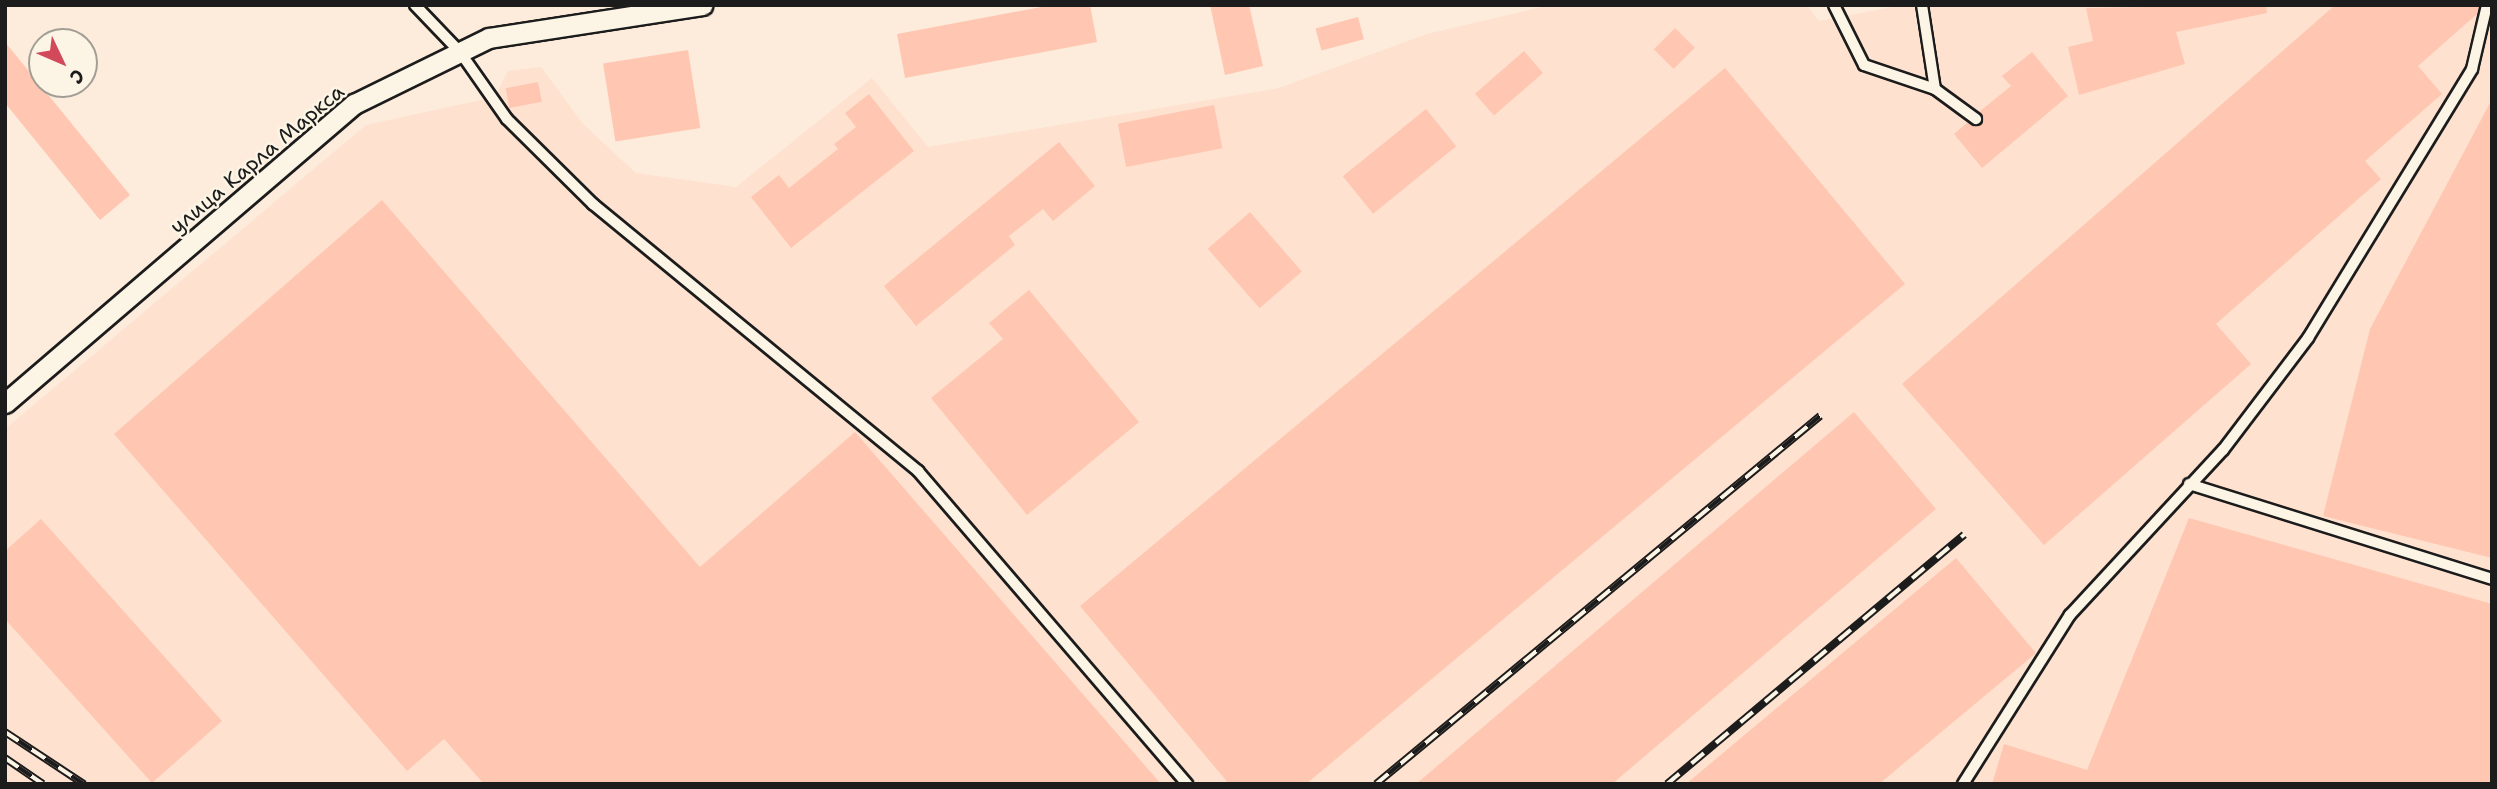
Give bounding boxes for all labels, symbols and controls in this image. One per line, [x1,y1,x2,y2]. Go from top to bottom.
north arrow [28,28,98,98]
text: С [64,64,90,89]
street label: улица Карла Маркса [165,79,349,239]

